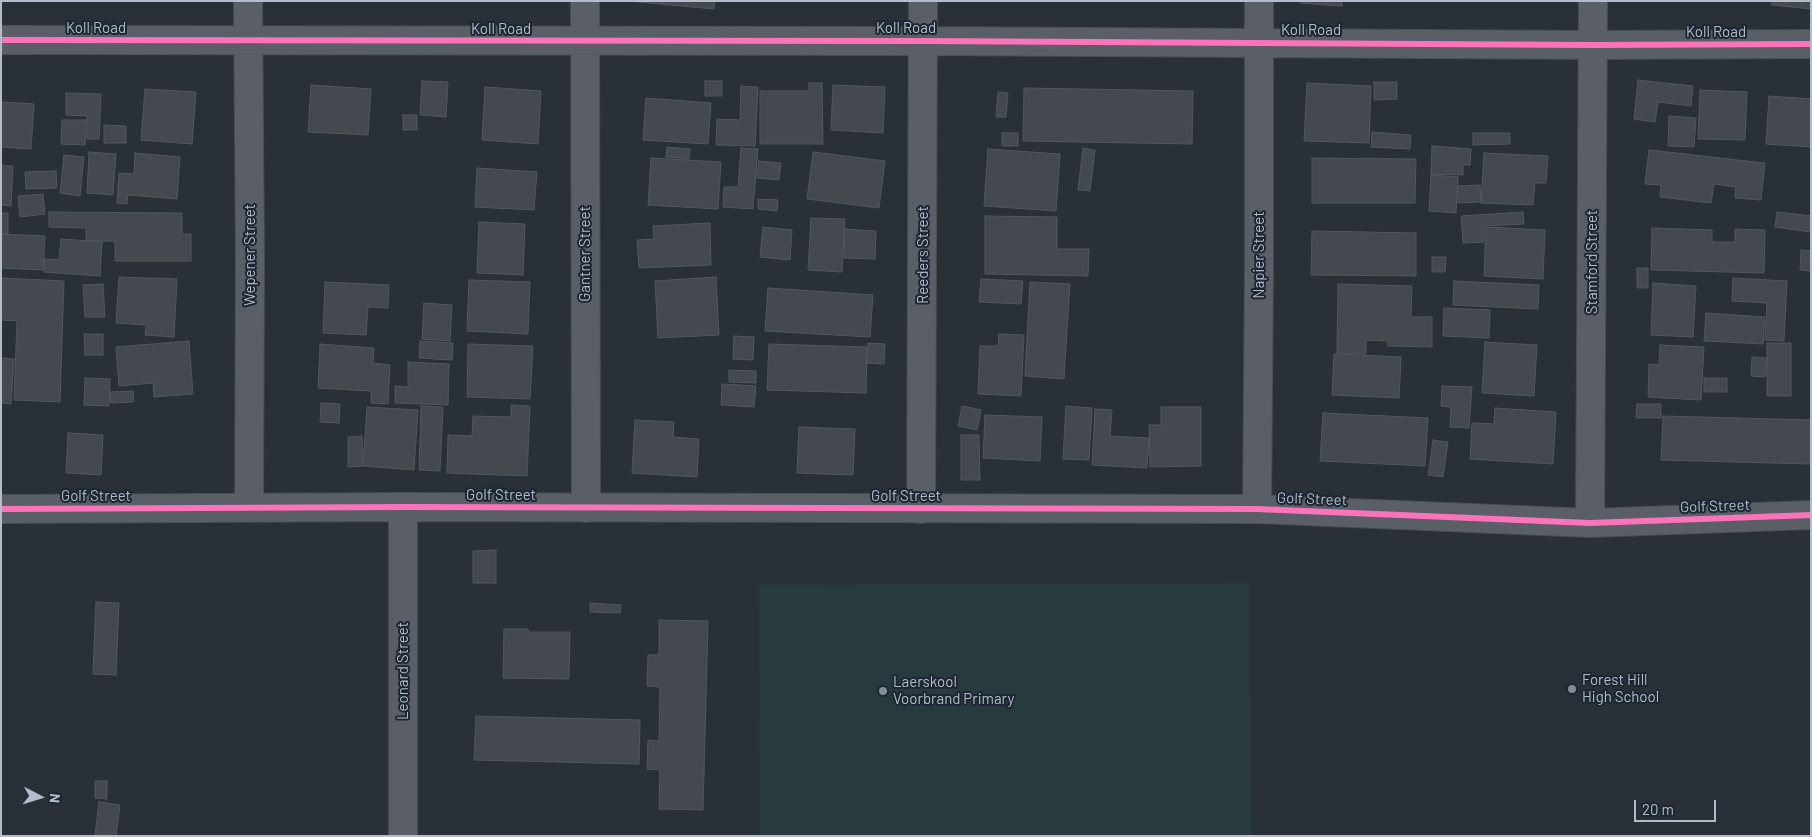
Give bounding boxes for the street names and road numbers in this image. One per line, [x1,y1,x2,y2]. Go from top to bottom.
street label: Koll Road [66,19,126,37]
street label: Koll Road [876,19,936,37]
street label: Koll Road [471,20,531,38]
street label: Koll Road [1281,21,1341,39]
street label: Koll Road [1686,23,1746,41]
street label: Wepener Street [241,204,259,306]
street label: Gantner Street [576,206,594,302]
street label: Reeders Street [914,206,932,304]
street label: Stamford Street [1583,210,1601,314]
street label: Napier Street [1250,211,1268,299]
street label: Golf Street [466,486,536,504]
street label: Golf Street [61,487,131,505]
street label: Golf Street [871,487,941,505]
street label: Golf Street [1277,489,1347,509]
street label: Golf Street [1680,496,1750,516]
street label: Leonard Street [394,622,412,720]

